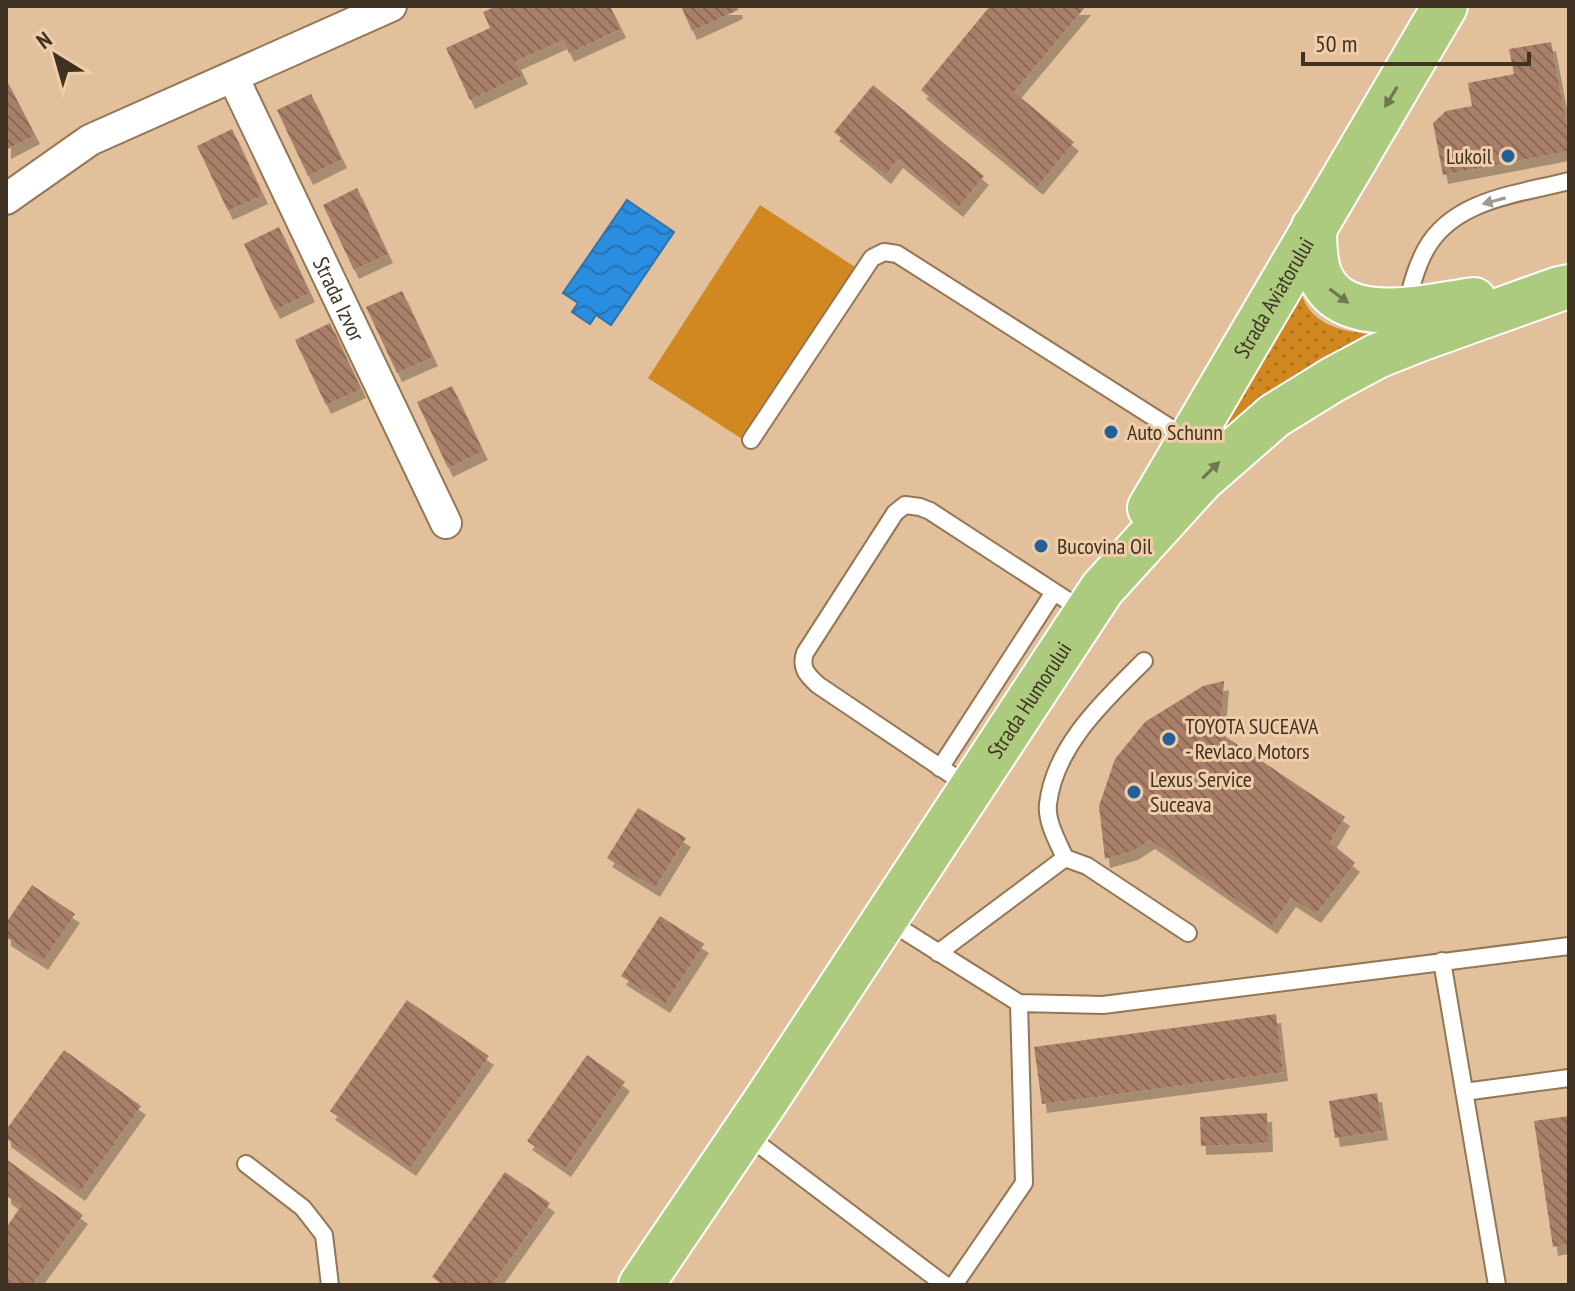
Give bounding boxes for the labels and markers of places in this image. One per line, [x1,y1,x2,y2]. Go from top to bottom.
place label: Lukoil [1446,142,1493,170]
marker: Lukoil [1499,147,1517,165]
place label: Auto Schunn [1127,418,1223,446]
marker: Auto Schunn [1102,423,1120,441]
place label: Bucovina Oil [1057,532,1153,560]
marker: Bucovina Oil [1032,537,1050,555]
place label: TOYOTA SUCEAVA - Revlaco Motors [1185,712,1319,765]
marker: TOYOTA SUCEAVA - Revlaco Motors [1160,730,1178,748]
place label: Lexus Service Suceava [1150,765,1252,818]
marker: Lexus Service Suceava [1125,783,1143,801]

